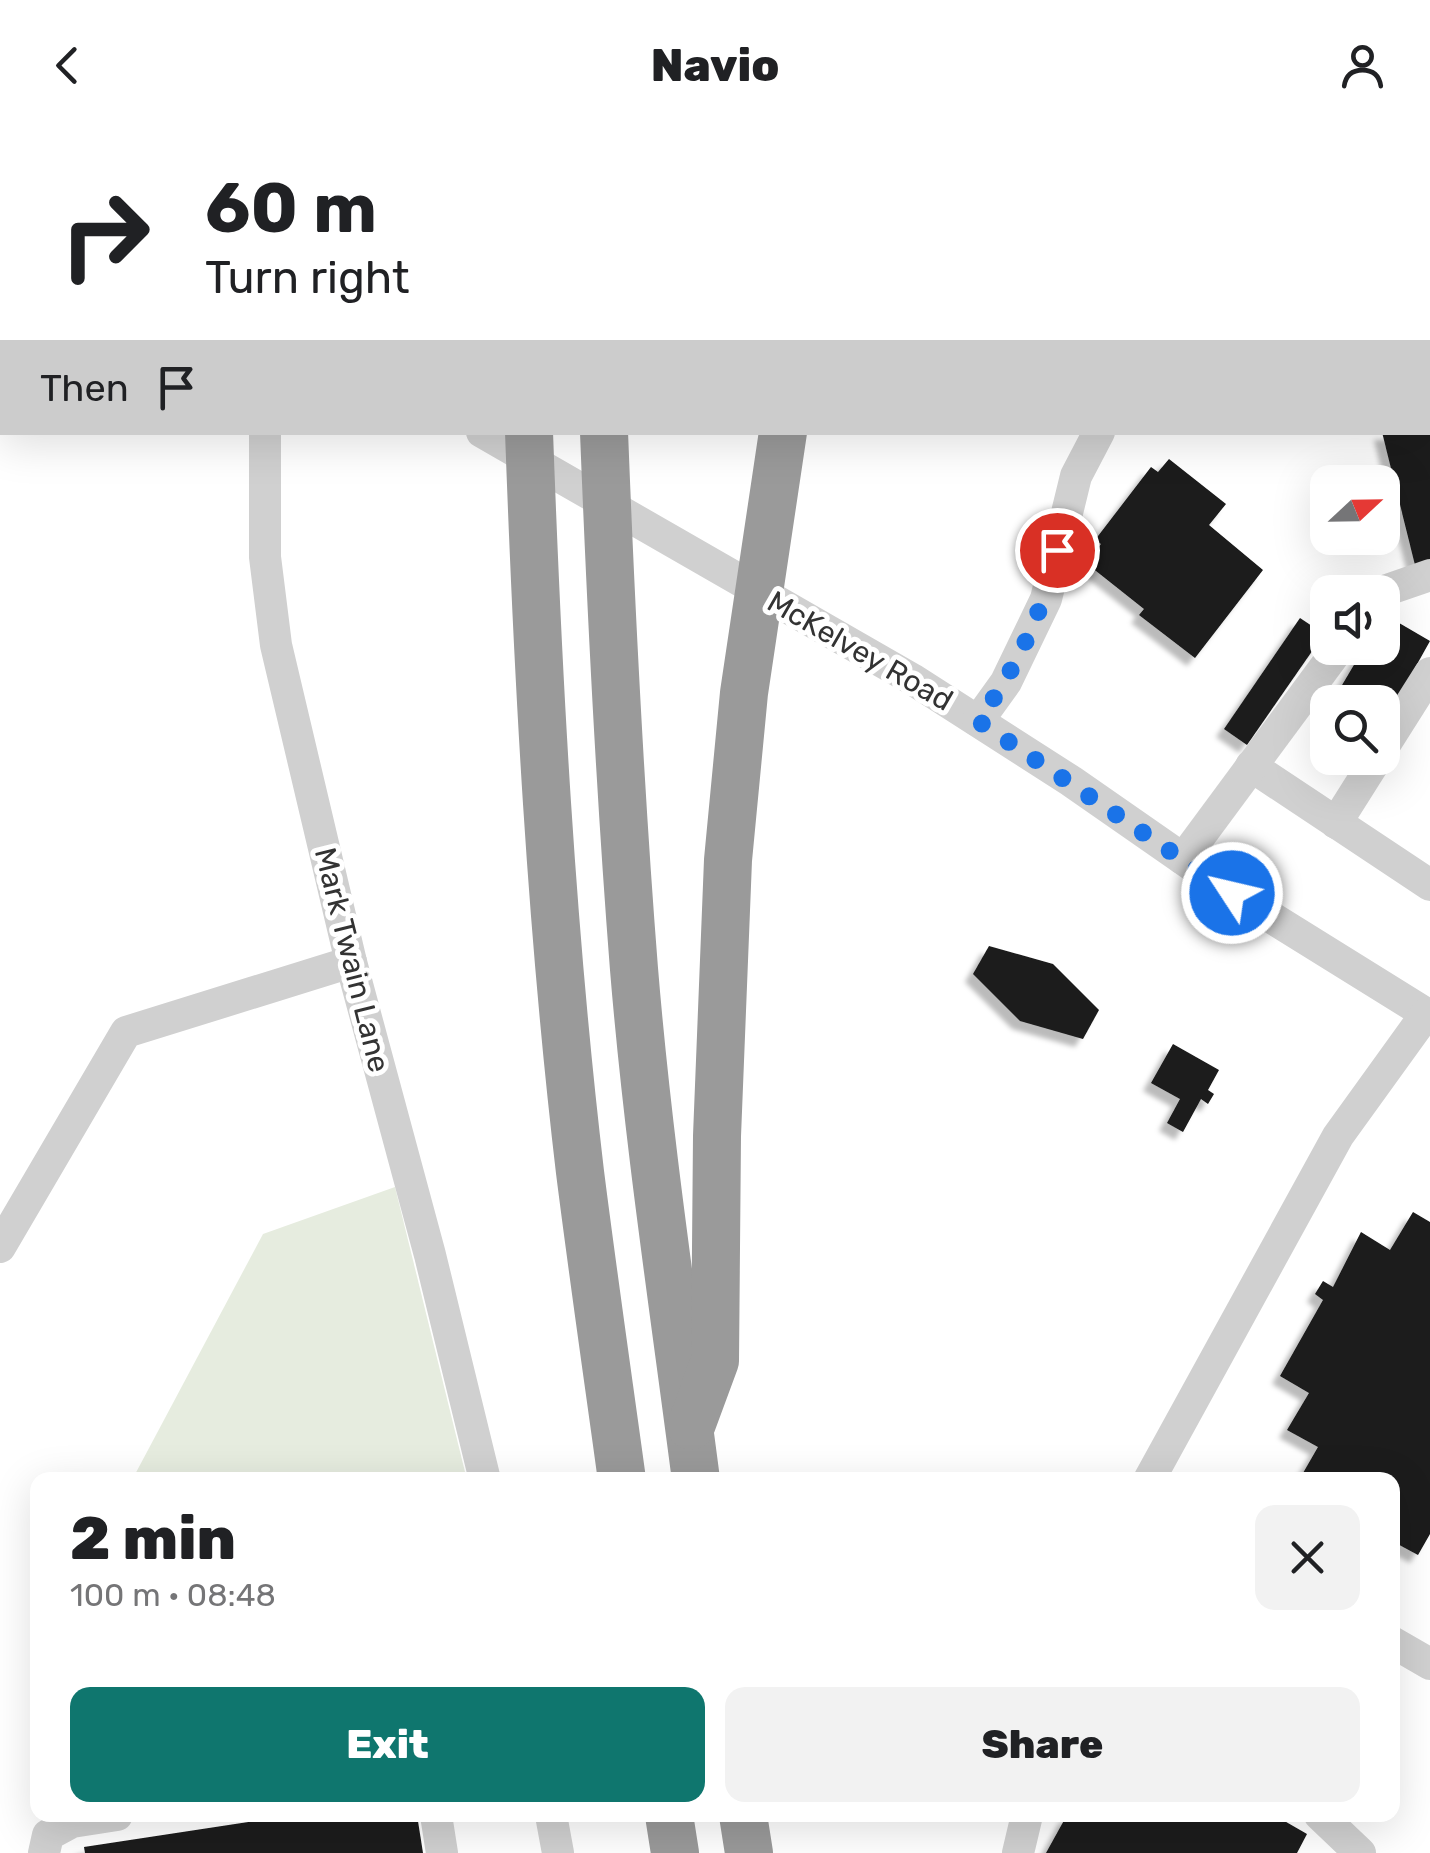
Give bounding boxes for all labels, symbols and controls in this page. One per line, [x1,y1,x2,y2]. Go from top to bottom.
icon: back [40,38,95,93]
icon: person [1335,38,1390,93]
text: Navio [651,39,779,92]
text: 60 m [205,167,377,250]
icon: right [40,170,170,300]
text: Turn right [205,251,409,304]
icon: arrive [149,360,204,415]
text: Then [40,365,129,411]
north arrow [1310,465,1400,555]
map controls [1310,465,1400,775]
pin [1015,508,1100,593]
icon: arrive [1030,523,1085,578]
button: sound [1310,575,1400,665]
street label: McKelvey Road [761,583,959,719]
button: search [1310,685,1400,775]
position arrow [1180,841,1284,945]
street label: Mark Twain Lane [307,844,397,1076]
text: 2 min [70,1503,236,1574]
button: close [1255,1505,1360,1610]
text: 100 m · 08:48 [70,1576,276,1614]
button: Exit [70,1687,705,1802]
button: Share [725,1687,1360,1802]

